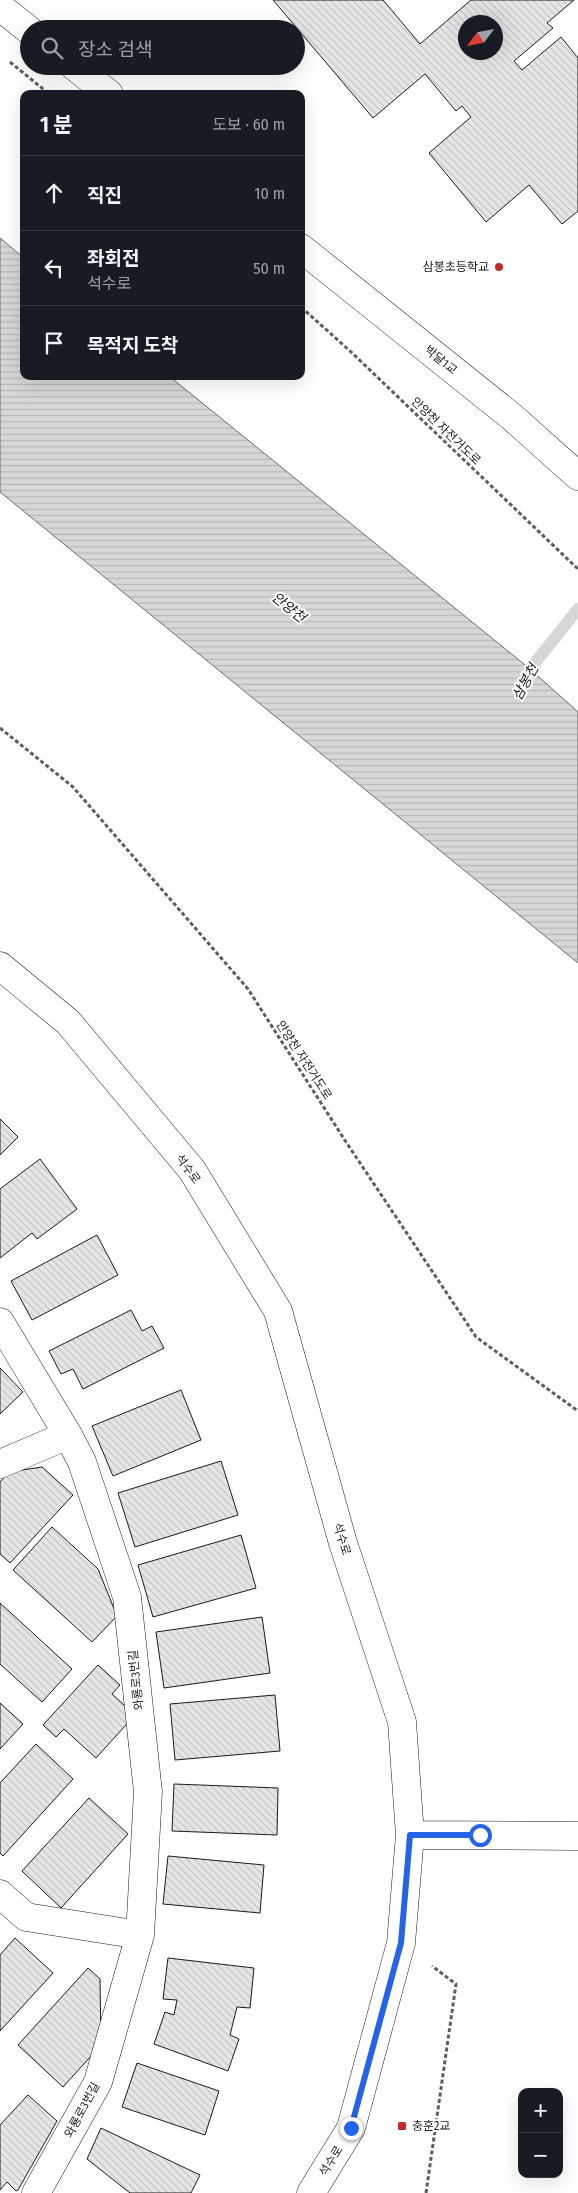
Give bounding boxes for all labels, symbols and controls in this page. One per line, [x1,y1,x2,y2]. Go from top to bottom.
north arrow [458,15,503,60]
search box [20,20,305,75]
icon: search [38,34,66,62]
text: 장소 검색 [78,38,152,61]
text: 1 분 [40,112,73,138]
text: 도보 · 60 m [212,115,285,134]
icon: ahead [40,179,68,207]
text: 직진 [87,184,122,207]
text: 10 m [254,184,285,203]
text: 좌회전 [87,247,139,270]
icon: left [40,254,68,282]
text: 50 m [253,259,285,278]
place label: 삼봉초등학교 [423,260,489,274]
marker: 삼봉초등학교 [493,261,505,273]
text: 석수로 [87,274,131,293]
icon: arrive [40,329,68,357]
text: 목적지 도착 [87,334,178,357]
street label: 박달1교 [422,343,460,377]
street label: 안양천 자전거도로 [408,394,484,468]
water label: 안양천 [268,589,310,627]
water label: 삼봉천 [509,660,543,703]
street label: 안양천 자전거도로 [273,1018,335,1102]
street label: 석수로 [173,1151,203,1187]
street label: 석수로 [330,1521,354,1557]
street label: 와룡로3번길 [126,1649,146,1711]
route start [469,1824,492,1847]
street label: 와룡로3번길 [62,2080,102,2140]
map controls [518,2088,563,2178]
button: + [518,2088,563,2133]
route end [340,2117,363,2140]
place label: 충훈2교 [412,2119,450,2133]
marker: 충훈2교 [396,2120,408,2132]
button: − [518,2133,563,2178]
street label: 석수로 [316,2143,346,2179]

